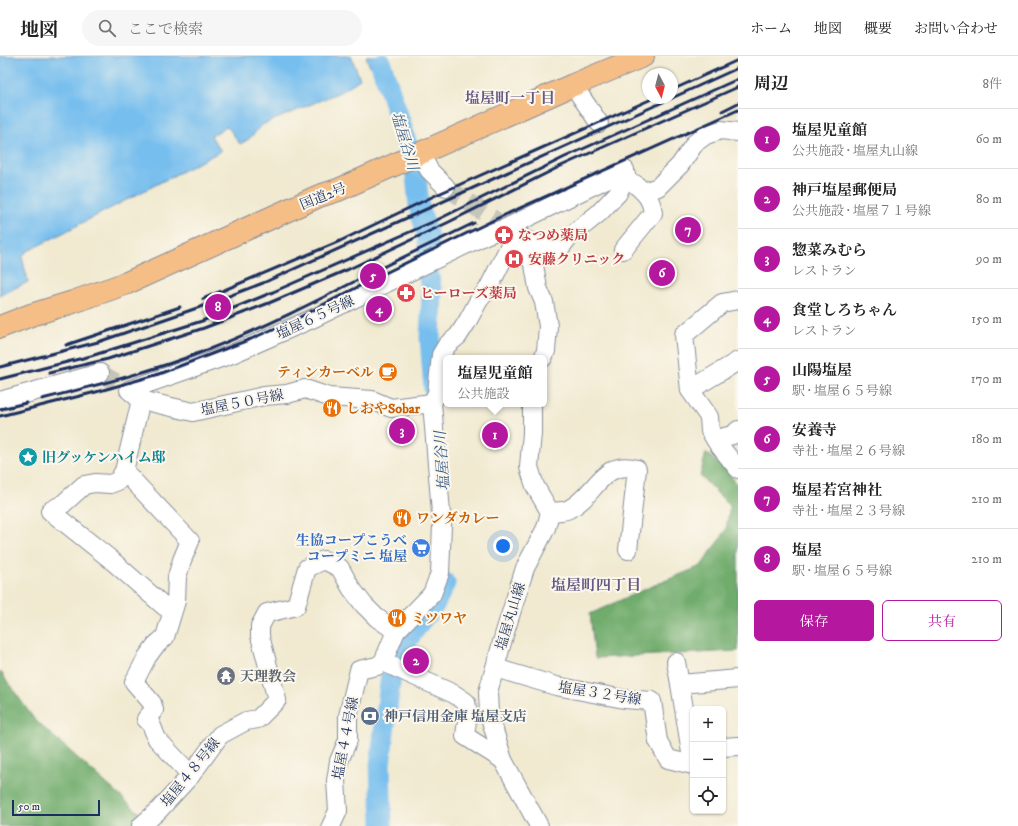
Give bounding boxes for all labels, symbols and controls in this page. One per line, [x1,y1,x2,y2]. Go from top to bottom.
search box [82,10,362,46]
icon: search [96,17,118,39]
text: 地図 [20,19,58,42]
text: ここで検索 [128,20,203,39]
text: ホーム [750,20,792,38]
text: 地図 [814,20,842,38]
text: 概要 [864,20,892,38]
text: お問い合わせ [914,20,998,38]
north arrow [642,68,678,104]
text: 周辺 [754,73,788,95]
text: 8件 [982,76,1002,92]
district label: 塩屋町一丁目 [465,89,555,108]
water label: 塩屋谷川 [387,110,423,175]
text: 塩屋児童館 [792,121,867,140]
text: 1 [765,131,769,147]
text: 60 m [976,131,1002,147]
text: 公共施設 · 塩屋丸山線 [792,143,918,159]
street label: 国道2号 [297,179,349,214]
text: 神戸塩屋郵便局 [792,181,897,200]
text: 2 [764,191,770,207]
text: 80 m [976,191,1002,207]
text: 公共施設 · 塩屋７１号線 [792,203,931,219]
pin: 7 [675,215,701,245]
pharmacy icon: なつめ薬局 [493,224,515,246]
place label: なつめ薬局 [518,227,588,245]
text: 惣菜みむら [792,241,867,260]
hospital icon: 安藤クリニック [503,248,525,270]
place label: 安藤クリニック [528,251,625,269]
text: 3 [765,251,769,267]
text: 90 m [976,251,1002,267]
pin: 6 [649,258,675,288]
pin: 5 [360,261,386,291]
text: レストラン [792,263,857,279]
pharmacy icon: ヒーローズ薬局 [395,282,417,304]
place label: ヒーローズ薬局 [420,285,517,303]
pin: 8 [205,292,231,322]
street label: 塩屋６５号線 [274,292,357,344]
pin: 4 [366,294,392,324]
text: 食堂しろちゃん [792,301,897,320]
text: 4 [763,311,771,327]
text: 150 m [971,311,1002,327]
text: レストラン [792,323,857,339]
popup [443,355,547,407]
cafe icon: ティンカーベル [377,361,399,383]
text: 山陽塩屋 [792,361,852,380]
place label: ティンカーベル [277,364,374,382]
text: 塩屋児童館 [457,364,533,383]
text: 5 [764,371,770,387]
text: 170 m [971,371,1002,387]
text: 駅 · 塩屋６５号線 [792,383,892,399]
street label: 塩屋５０号線 [199,386,285,420]
text: 公共施設 [457,386,510,402]
restaurant icon: しおやSobar [321,397,343,419]
place label: しおやSobar [346,400,421,418]
pin: 3 [389,416,415,446]
pin: 1 [482,420,508,450]
text: 安養寺 [792,421,837,440]
water label: 塩屋谷川 [431,428,454,492]
text: 6 [764,431,770,447]
text: 180 m [971,431,1002,447]
text: 寺社 · 塩屋２６号線 [792,443,905,459]
place icon: 旧グッケンハイム邸 [17,446,39,468]
place label: 旧グッケンハイム邸 [42,449,166,467]
text: 塩屋若宮神社 [792,481,882,500]
text: 7 [764,491,770,507]
text: 210 m [971,491,1002,507]
text: 寺社 · 塩屋２３号線 [792,503,905,519]
restaurant icon: ワンダカレー [391,507,413,529]
place label: ワンダカレー [416,510,499,528]
place label: 生協コープこうべ コープミニ 塩屋 [296,532,407,566]
your location [493,536,513,556]
supermarket icon: 生協コープこうべ コープミニ 塩屋 [410,537,432,559]
text: 塩屋 [792,541,822,560]
text: 8 [764,551,770,567]
text: 210 m [971,551,1002,567]
text: 駅 · 塩屋６５号線 [792,563,892,579]
district label: 塩屋町四丁目 [551,576,641,595]
street label: 塩屋丸山線 [492,580,530,652]
button: 保存 [754,600,874,641]
button: 共有 [882,600,1002,641]
restaurant icon: ミツワヤ [386,607,408,629]
place label: ミツワヤ [411,610,467,628]
pin: 2 [403,646,429,676]
temple icon: 天理教会 [215,665,237,687]
place label: 天理教会 [240,668,296,686]
street label: 塩屋３２号線 [557,679,643,709]
street label: 塩屋４４号線 [329,695,363,781]
bank icon: 神戸信用金庫 塩屋支店 [359,705,381,727]
map controls [690,706,726,814]
button: + [690,706,726,742]
place label: 神戸信用金庫 塩屋支店 [384,708,527,726]
street label: 塩屋４８号線 [157,734,224,811]
button: − [690,742,726,778]
button: locate [690,778,726,814]
scale bar [12,798,100,817]
text: 50 m [18,800,40,814]

